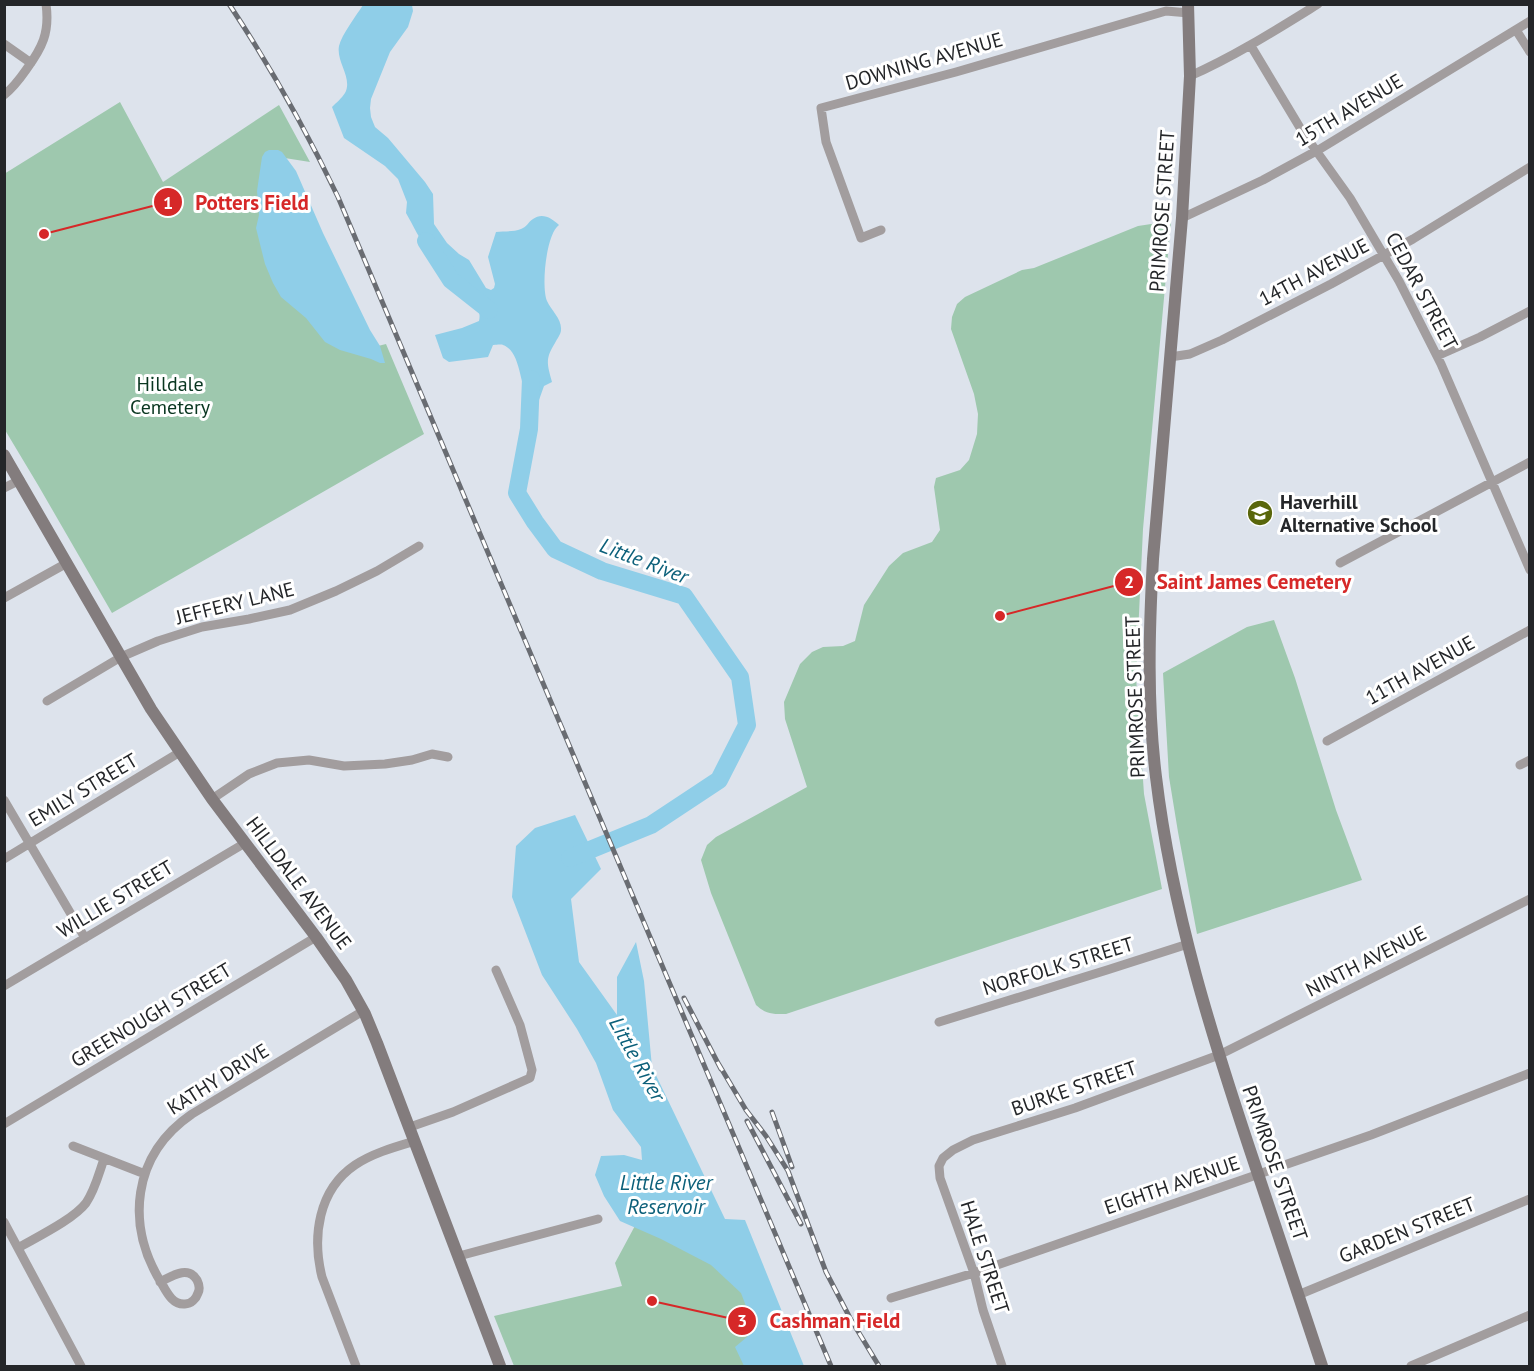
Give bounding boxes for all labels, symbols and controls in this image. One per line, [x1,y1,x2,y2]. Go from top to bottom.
street label: DOWNING AVENUE [842,26,1006,96]
street label: 15TH AVENUE [1290,68,1408,152]
street label: PRIMROSE STREET [1143,129,1181,293]
callout: Potters Field [153,183,320,222]
text: Potters Field [195,189,309,216]
text: 1 [163,191,173,214]
street label: CEDAR STREET [1380,228,1464,354]
street label: 14TH AVENUE [1254,232,1374,312]
park label: Hilldale Cemetery [130,371,211,420]
place label: Haverhill Alternative School [1280,489,1437,538]
school or university icon: Haverhill Alternative School [1245,498,1275,528]
water label: Little River [596,531,694,590]
callout: Saint James Cemetery [1114,562,1363,601]
text: Saint James Cemetery [1157,568,1352,595]
text: 2 [1124,570,1134,593]
street label: JEFFERY LANE [172,576,297,630]
street label: PRIMROSE STREET [1119,615,1151,779]
street label: 11TH AVENUE [1361,629,1479,711]
street label: EMILY STREET [24,747,142,833]
street label: HILLDALE AVENUE [240,811,358,955]
street label: WILLIE STREET [52,854,178,944]
street label: NINTH AVENUE [1301,919,1431,1003]
street label: NORFOLK STREET [979,931,1137,1001]
street label: GREENOUGH STREET [66,957,236,1073]
water label: Little River [603,1012,673,1108]
street label: KATHY DRIVE [162,1037,274,1121]
street label: BURKE STREET [1008,1054,1140,1122]
street label: PRIMROSE STREET [1236,1082,1314,1244]
street label: EIGHTH AVENUE [1101,1150,1243,1220]
water label: Little River Reservoir [620,1169,714,1220]
street label: GARDEN STREET [1335,1191,1479,1269]
street label: HALE STREET [954,1197,1016,1317]
callout: Cashman Field [727,1301,912,1340]
text: Cashman Field [770,1307,900,1334]
text: 3 [737,1309,747,1332]

